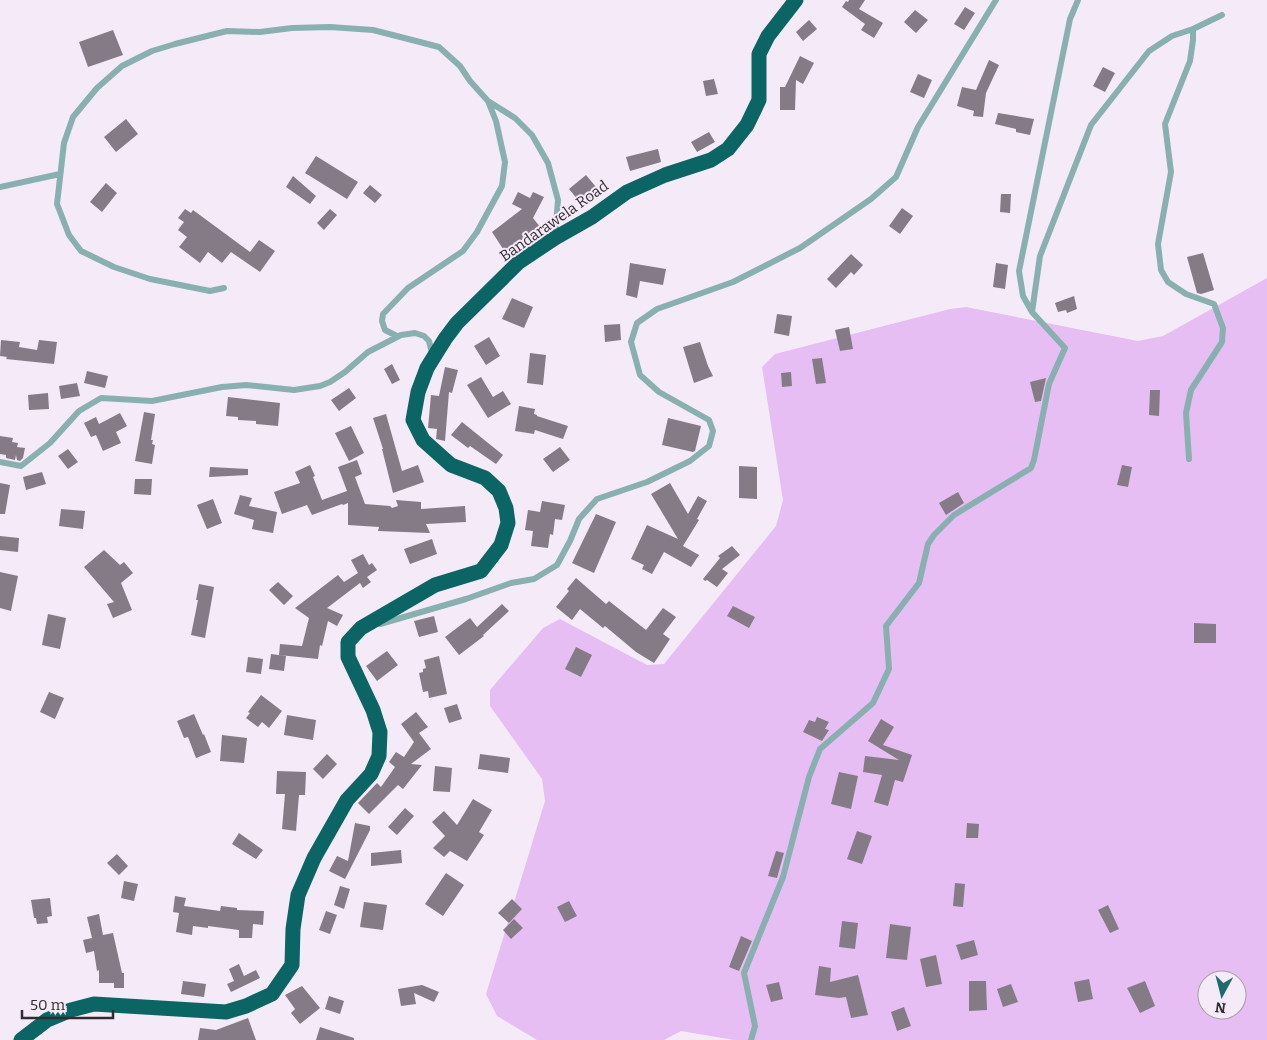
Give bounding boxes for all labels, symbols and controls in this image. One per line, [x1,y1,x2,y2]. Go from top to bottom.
street label: Bandarawela Road [496,177,612,265]
north arrow [1197,970,1247,1020]
scale bar [22,988,114,1020]
text: 50 m [30,996,66,1014]
text: N [1214,998,1227,1017]

